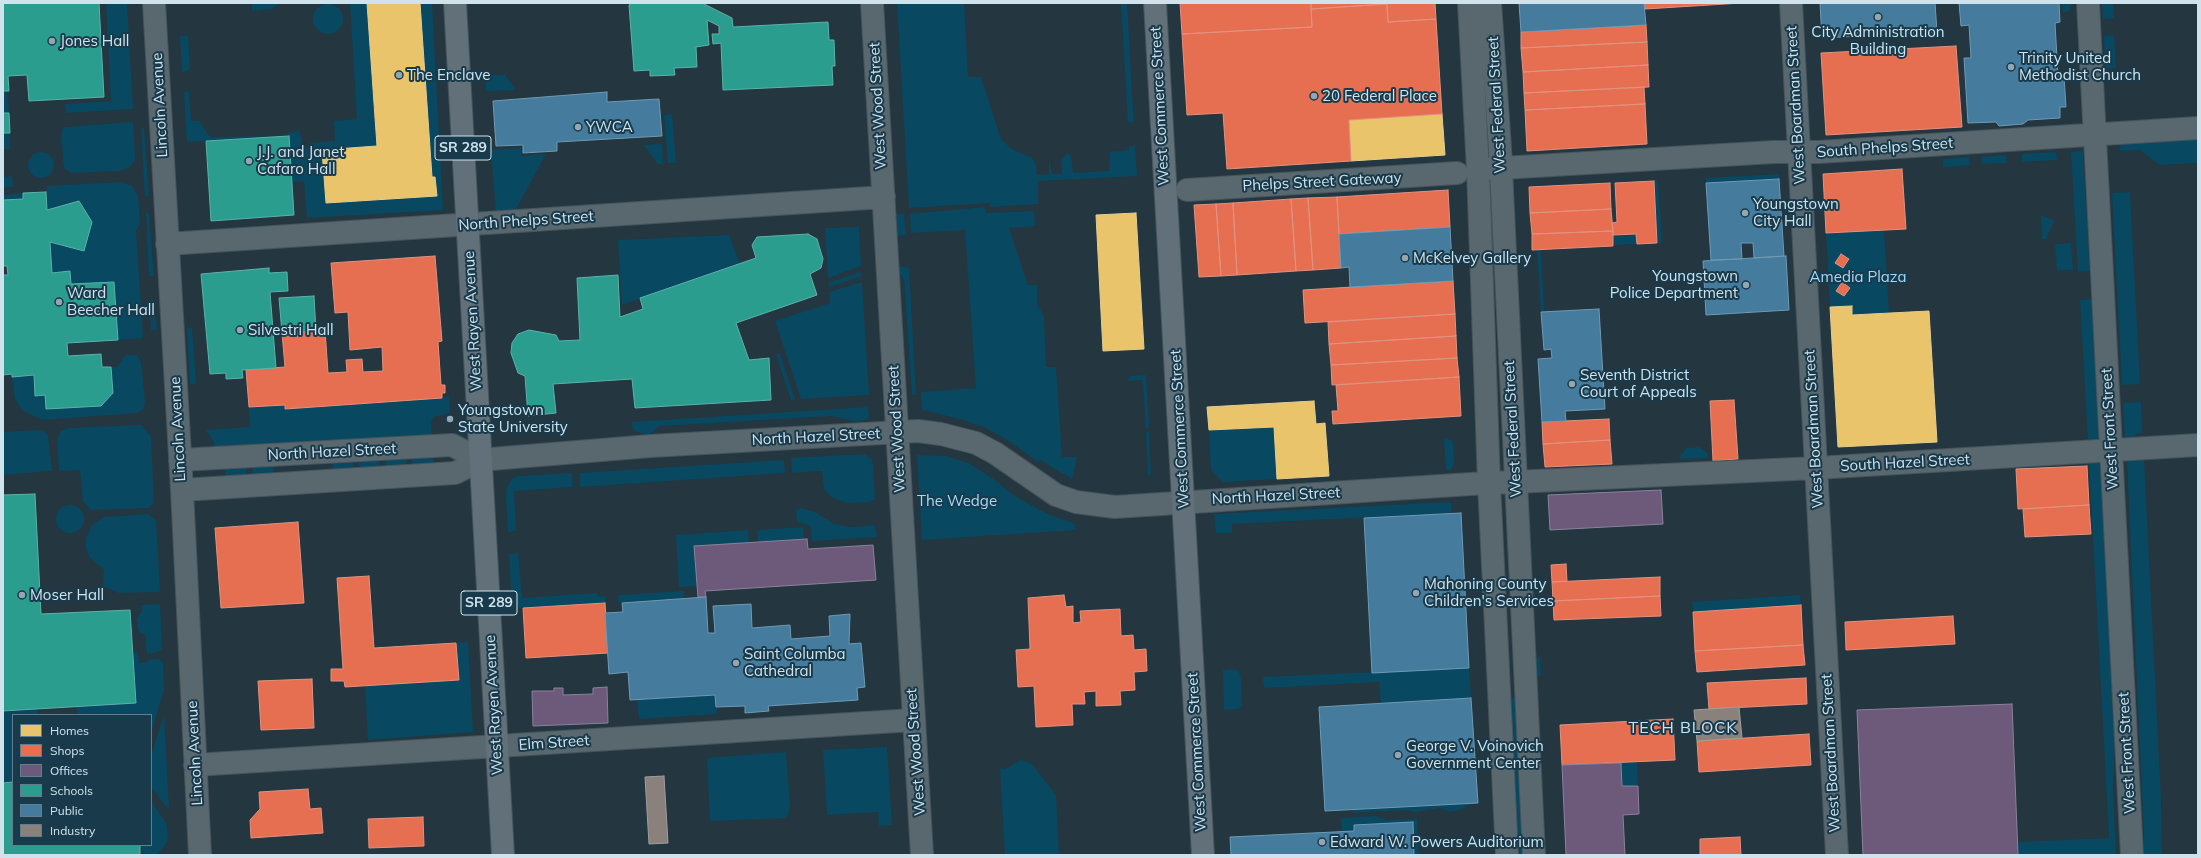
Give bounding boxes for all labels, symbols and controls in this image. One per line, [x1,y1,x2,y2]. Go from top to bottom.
marker: City Administration Building [1873,12,1883,22]
place label: City Administration Building [1811,23,1945,58]
street label: West Boardman Street [1783,25,1809,185]
street label: West Commerce Street [1147,26,1173,186]
place label: Jones Hall [60,32,129,50]
marker: Jones Hall [47,36,57,46]
street label: West Federal Street [1484,36,1510,174]
street label: West Wood Street [866,42,890,170]
place label: Trinity United Methodist Church [2019,49,2141,84]
street label: Lincoln Avenue [148,52,172,158]
marker: Trinity United Methodist Church [2006,62,2016,72]
place label: The Enclave [407,66,490,84]
marker: The Enclave [394,70,404,80]
place label: 20 Federal Place [1322,87,1437,105]
marker: 20 Federal Place [1309,91,1319,101]
place label: YWCA [586,118,633,136]
marker: YWCA [573,122,583,132]
street label: South Phelps Street [1816,134,1954,162]
road number: SR 289 [435,136,491,160]
place label: J.J. and Janet Cafaro Hall [257,143,344,178]
marker: J.J. and Janet Cafaro Hall [244,156,254,166]
street label: Phelps Street Gateway [1242,169,1402,195]
place label: Youngstown City Hall [1753,195,1839,230]
street label: North Phelps Street [458,207,594,235]
marker: Youngstown City Hall [1740,208,1750,218]
place label: McKelvey Gallery [1413,249,1531,267]
street label: West Rayen Avenue [460,250,486,392]
marker: McKelvey Gallery [1400,253,1410,263]
place label: Youngstown Police Department [1610,267,1738,302]
park label: Amedia Plaza [1810,268,1906,286]
marker: Youngstown Police Department [1741,280,1751,290]
place label: Ward Beecher Hall [67,284,155,319]
marker: Ward Beecher Hall [54,297,64,307]
place label: Silvestri Hall [248,321,334,339]
marker: Silvestri Hall [235,325,245,335]
street label: West Commerce Street [1167,349,1193,509]
street label: West Boardman Street [1801,349,1827,509]
street label: West Federal Street [1500,360,1526,498]
street label: West Wood Street [885,365,909,493]
place label: Seventh District Court of Appeals [1580,366,1697,401]
street label: West Front Street [2098,368,2122,490]
street label: Lincoln Avenue [166,376,190,482]
marker: Seventh District Court of Appeals [1567,379,1577,389]
place label: Youngstown State University [458,401,568,436]
marker: Youngstown State University [445,414,455,424]
street label: North Hazel Street [751,425,881,449]
street label: North Hazel Street [267,440,397,464]
street label: South Hazel Street [1840,451,1970,475]
street label: North Hazel Street [1211,484,1341,508]
park label: The Wedge [917,492,997,510]
place label: Mahoning County Children's Services [1424,575,1554,610]
place label: Moser Hall [30,586,104,604]
marker: Mahoning County Children's Services [1411,588,1421,598]
marker: Moser Hall [17,590,27,600]
road number: SR 289 [461,591,517,615]
street label: West Rayen Avenue [481,634,507,776]
place label: Saint Columba Cathedral [744,645,846,680]
marker: Saint Columba Cathedral [731,658,741,668]
street label: West Commerce Street [1184,672,1210,832]
street label: West Boardman Street [1818,673,1844,833]
street label: West Wood Street [903,688,929,816]
street label: West Front Street [2115,692,2139,814]
street label: Lincoln Avenue [183,700,207,806]
legend [12,714,152,846]
district label: TECH BLOCK [1629,718,1737,738]
text: Homes [50,723,89,738]
street label: Elm Street [518,732,590,754]
place label: George V. Voinovich Government Center [1406,737,1544,772]
text: Shops [50,743,85,758]
marker: George V. Voinovich Government Center [1393,750,1403,760]
text: Offices [50,763,88,778]
text: Schools [50,783,93,798]
text: Public [50,803,84,818]
text: Industry [50,823,95,838]
place label: Edward W. Powers Auditorium [1330,833,1544,851]
marker: Edward W. Powers Auditorium [1317,837,1327,847]

